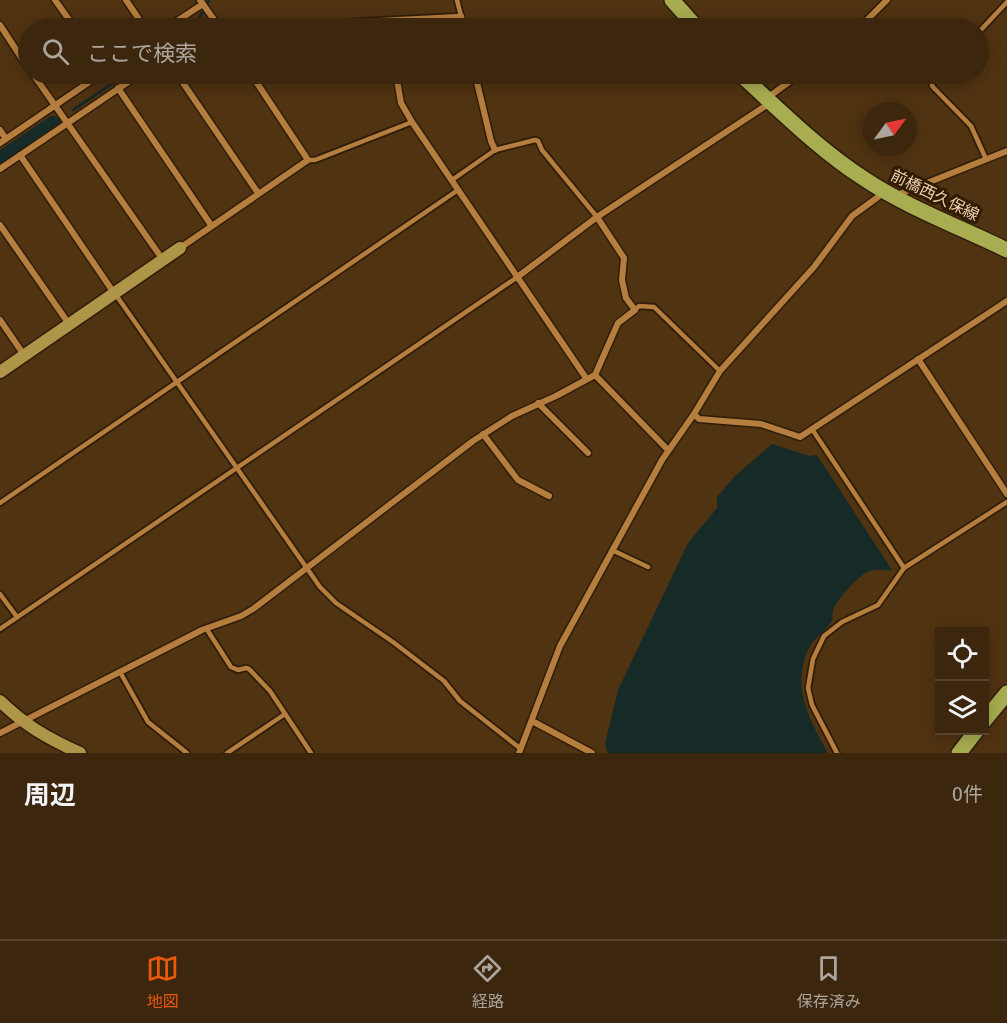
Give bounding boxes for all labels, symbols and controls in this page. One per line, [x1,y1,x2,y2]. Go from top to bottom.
search box [18,18,989,84]
icon: search [39,35,72,68]
text: ここで検索 [87,40,197,67]
north arrow [863,102,917,156]
street label: 前橋西久保線 [888,165,982,225]
map controls [935,627,989,735]
button: locate [935,627,989,681]
button: layers [935,681,989,735]
text: 周辺 [24,780,76,811]
text: 0件 [952,782,983,806]
tab: 地図 [146,952,179,1012]
tab: 経路 [471,952,504,1012]
tab: 保存済み [797,952,861,1012]

